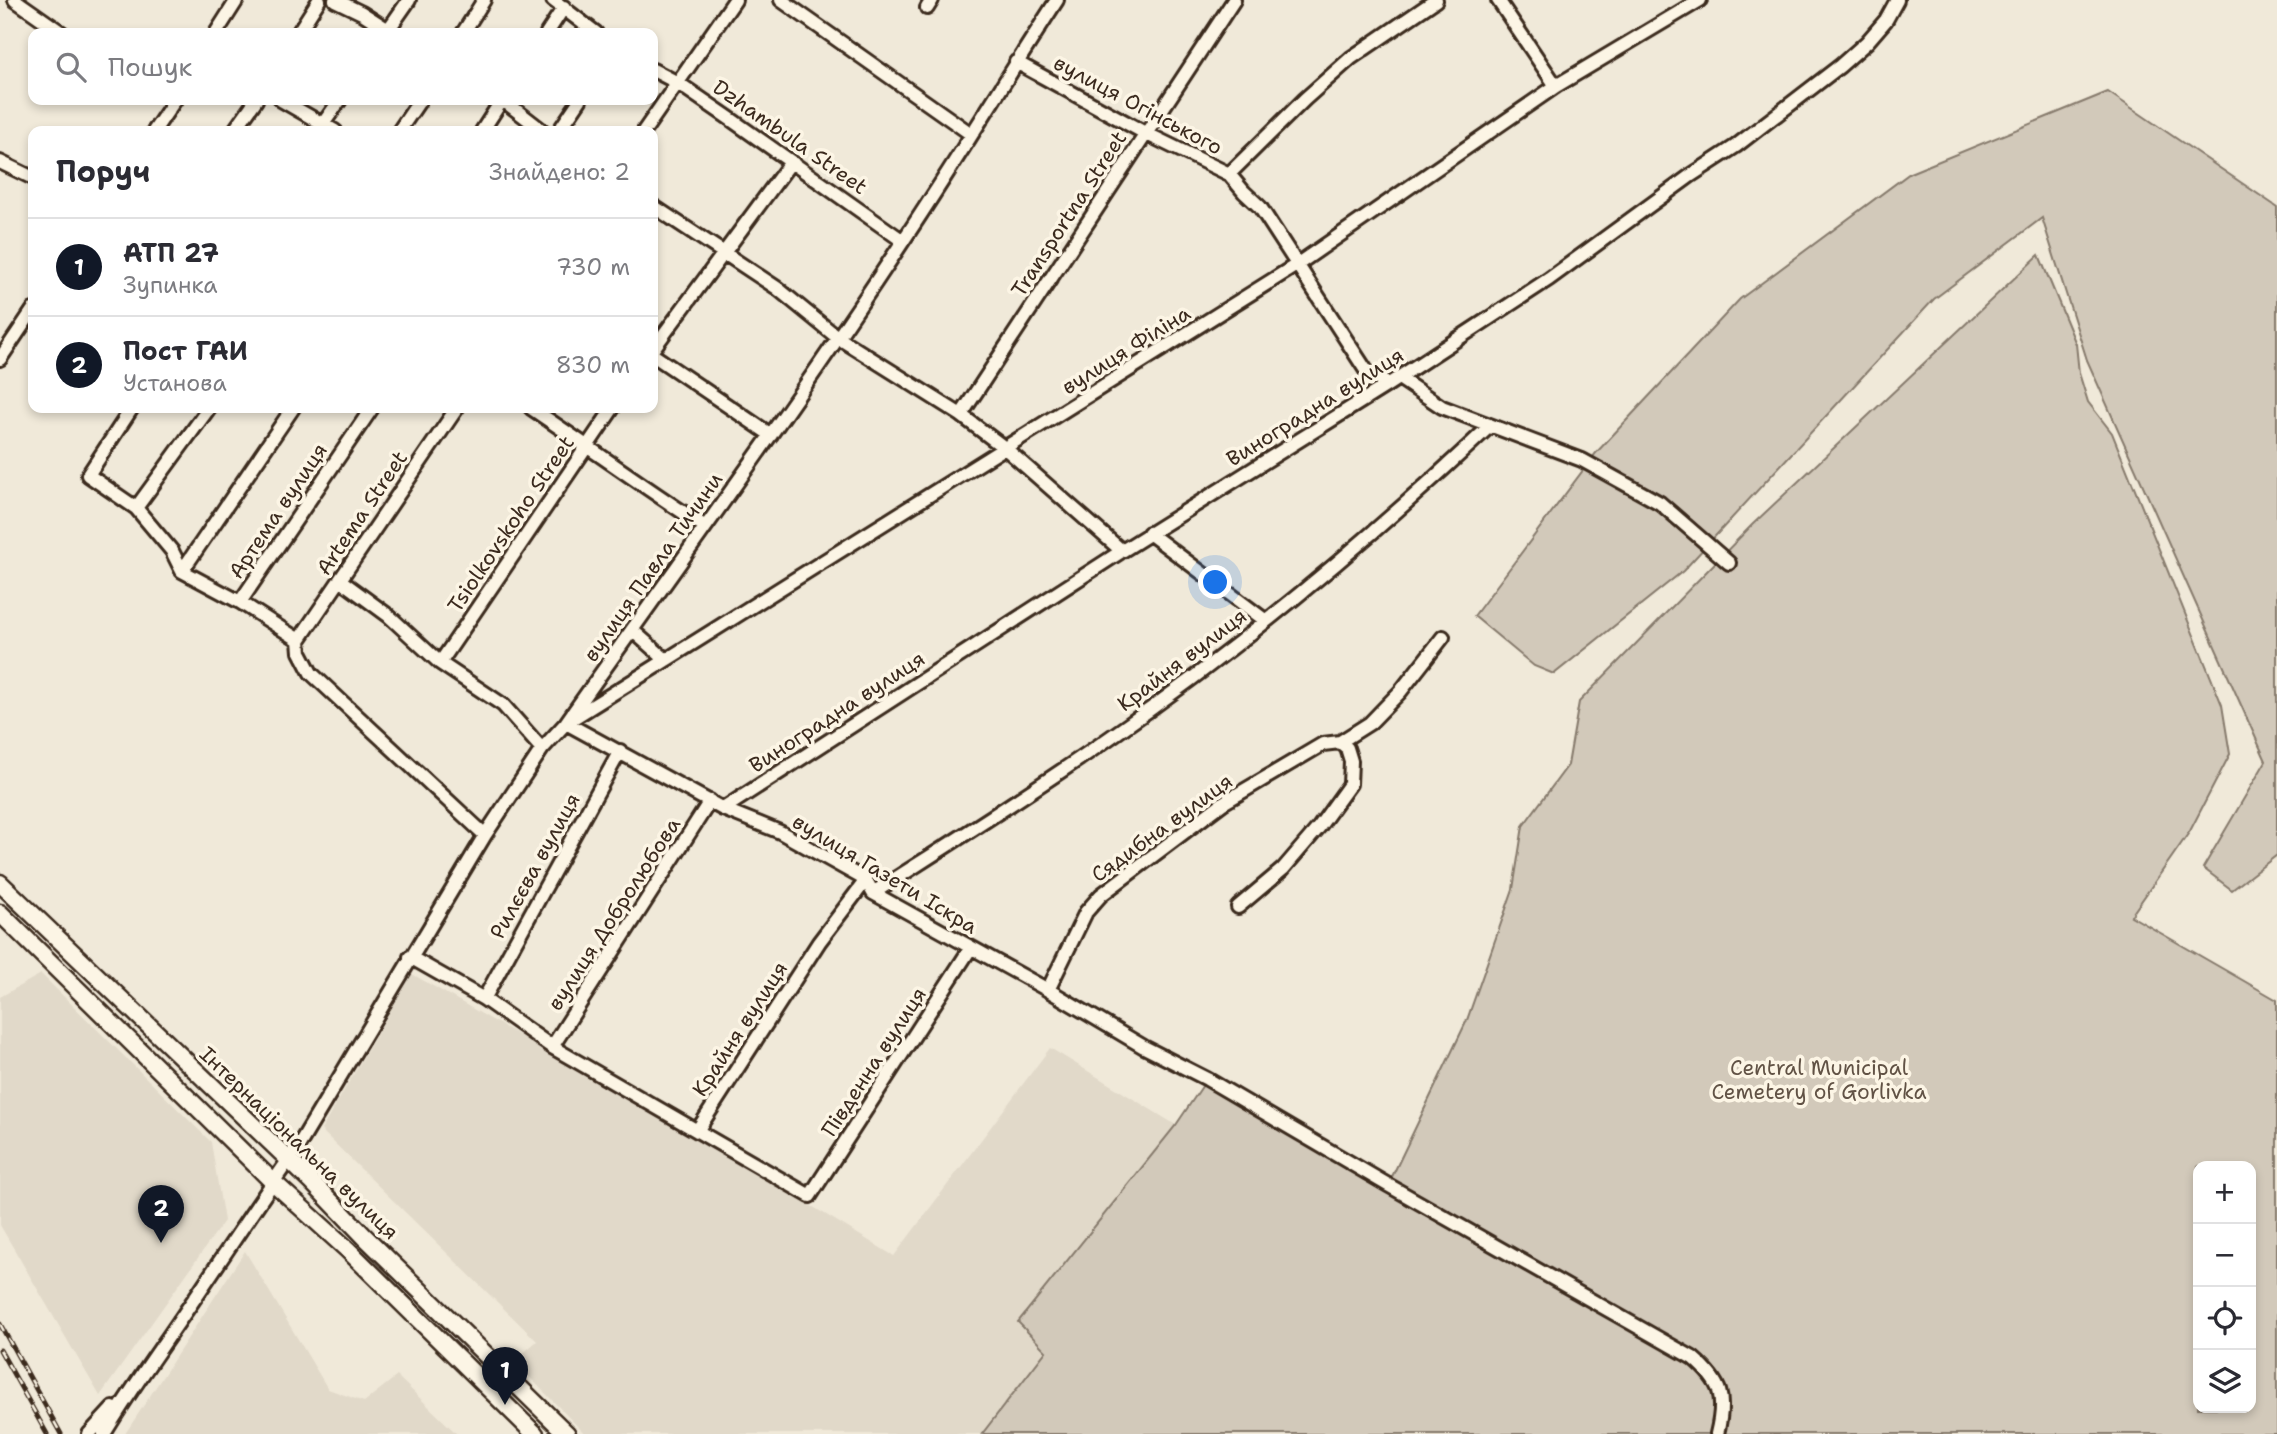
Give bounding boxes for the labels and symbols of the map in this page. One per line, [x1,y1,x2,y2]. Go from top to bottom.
street label: вулиця Огінського [1049,49,1227,161]
street label: Dzhambula Street [707,73,873,201]
street label: Transportna Street [1005,126,1133,302]
street label: вулиця Філіна [1056,299,1196,401]
street label: Виноградна вулиця [1221,341,1409,473]
street label: Tsiolkovskoho Street [441,430,581,618]
street label: Артема вулиця [222,438,334,584]
street label: Artema Street [310,445,414,581]
street label: вулиця Павла Тичини [577,467,729,667]
your location [1198,565,1232,599]
street label: Крайня вулиця [1111,602,1253,718]
street label: Виноградна вулиця [744,645,930,779]
street label: Сядибна вулиця [1086,767,1238,889]
street label: Рилєєва вулиця [483,788,587,944]
street label: вулиця Газети Іскра [787,808,983,940]
street label: вулиця Добролюбова [541,812,687,1016]
street label: Крайня вулиця [686,956,794,1102]
street label: Південна вулиця [815,982,933,1142]
street label: Інтернаціональна вулиця [193,1040,405,1246]
park label: Central Municipal Cemetery of Gorlivka [1711,1054,1927,1106]
pin: 2 [138,1185,184,1243]
pin: 1 [482,1347,528,1405]

